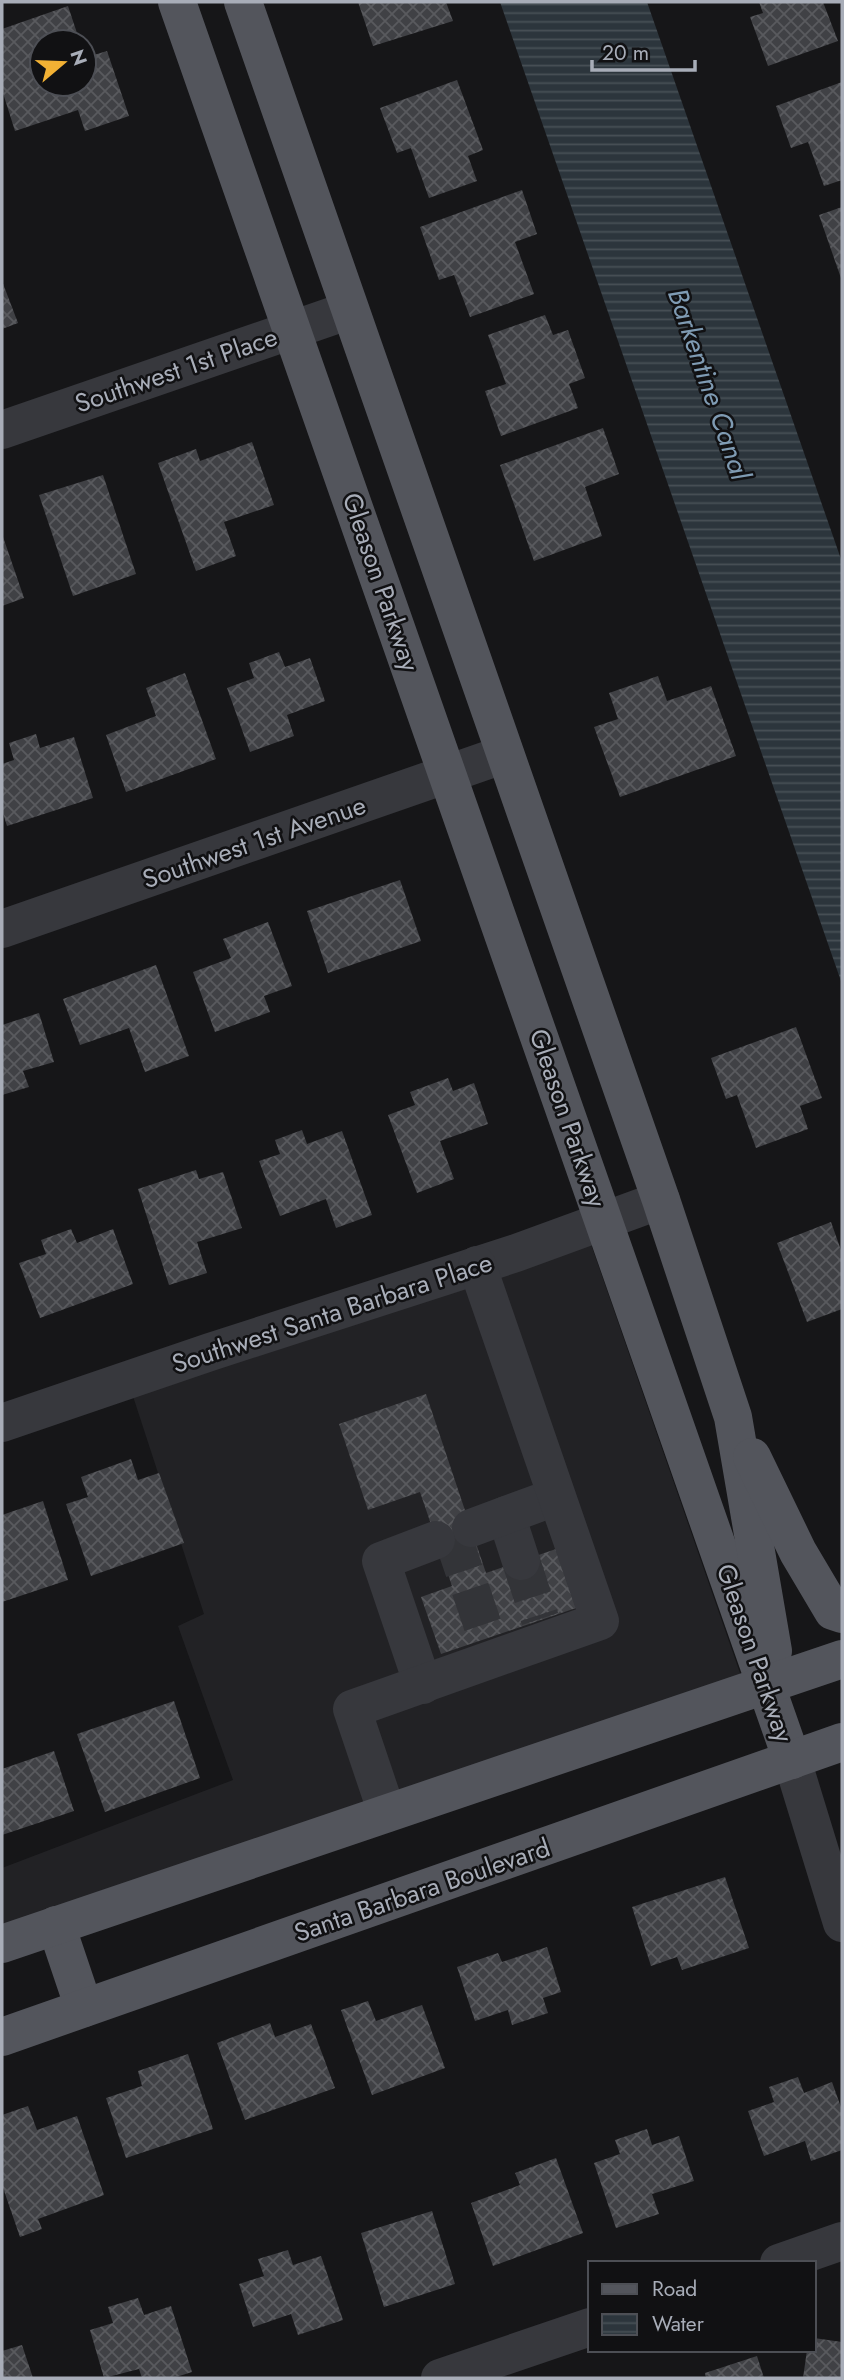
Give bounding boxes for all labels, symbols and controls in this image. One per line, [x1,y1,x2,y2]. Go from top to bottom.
north arrow [28,28,98,98]
scale bar [592,28,695,72]
text: 20 m [602,38,649,68]
text: N [63,46,94,69]
water label: Barkentine Canal [657,283,762,487]
street label: Southwest 1st Place [70,318,282,422]
street label: Gleason Parkway [333,488,429,677]
street label: Southwest 1st Avenue [137,786,371,898]
street label: Gleason Parkway [520,1024,616,1213]
street label: Southwest Santa Barbara Place [167,1243,497,1383]
street label: Gleason Parkway [707,1559,803,1748]
street label: Santa Barbara Boulevard [289,1828,555,1952]
legend [588,2261,816,2352]
text: Road [652,2274,697,2304]
text: Water [652,2309,705,2339]

